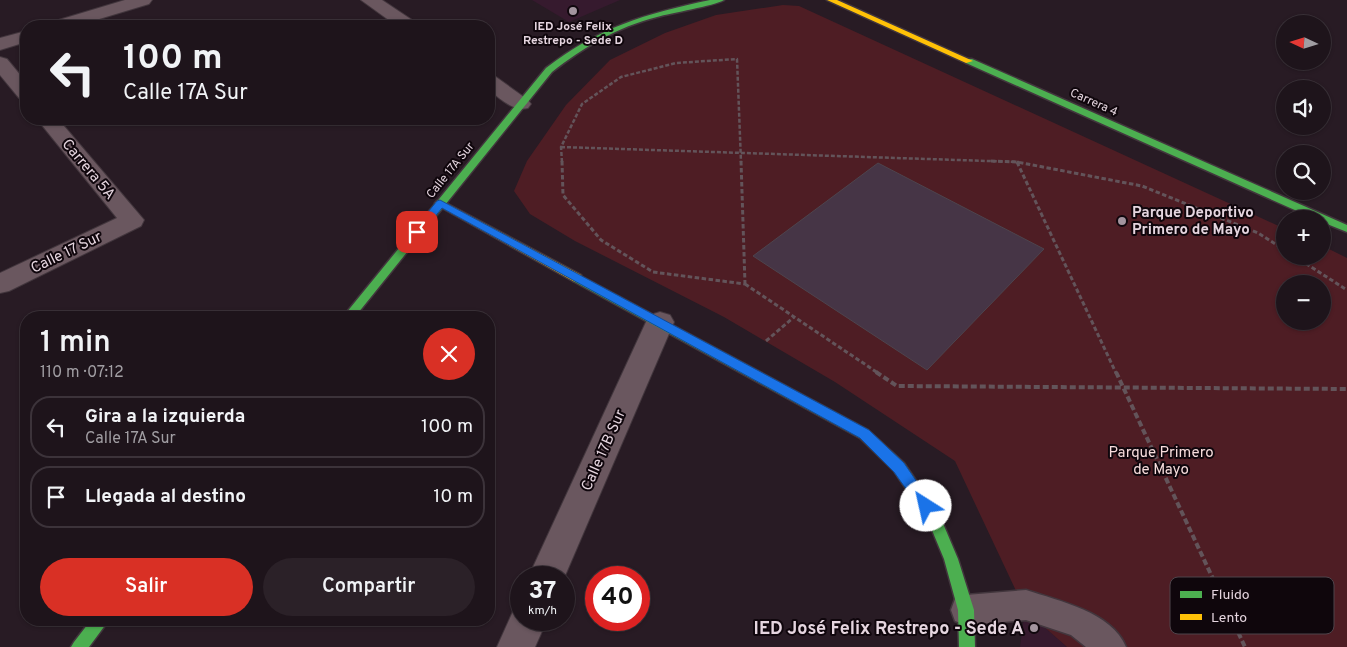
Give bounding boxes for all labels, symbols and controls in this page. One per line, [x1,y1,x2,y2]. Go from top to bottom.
marker: IED José Felix Restrepo - Sede D [567,5,579,17]
north arrow [1276,15,1331,70]
map controls [1276,15,1331,330]
place label: IED José Felix Restrepo - Sede D [523,19,623,49]
text: 100 m [123,37,223,81]
icon: left [40,40,105,105]
text: Calle 17A Sur [123,80,248,107]
button: sound [1276,80,1331,135]
street label: Carrera 4 [1067,85,1120,121]
street label: Carrera 5A [57,136,119,204]
street label: Calle 17A Sur [423,139,479,202]
button: search [1276,145,1331,200]
place label: Parque Deportivo Primero de Mayo [1132,204,1254,240]
button: + [1276,210,1331,265]
pin [396,211,438,253]
marker: Parque Deportivo Primero de Mayo [1116,215,1128,227]
icon: arrive [403,218,431,246]
street label: Calle 17 Sur [28,228,105,279]
button: − [1276,275,1331,330]
text: 1 min [40,325,111,362]
button: close [423,328,475,380]
text: 110 m · 07:12 [40,363,124,383]
text: Gira a la izquierda [85,405,245,429]
street label: Calle 17B Sur [578,407,631,494]
icon: left [42,413,70,441]
text: 100 m [421,415,473,439]
text: Calle 17A Sur [85,429,176,449]
park label: Parque Primero de Mayo [1108,444,1214,480]
position arrow [899,479,951,531]
icon: arrive [42,483,70,511]
text: Llegada al destino [85,485,246,509]
text: 10 m [433,485,473,509]
button: Salir [40,558,253,616]
button: Compartir [263,558,475,616]
speed limit sign: 40 [585,566,650,631]
text: 37 [528,576,557,608]
legend [1170,577,1334,634]
text: Fluido [1211,587,1250,604]
text: km/h [528,603,557,619]
text: Lento [1211,610,1247,627]
place label: IED José Felix Restrepo - Sede A [754,618,1024,641]
marker: IED José Felix Restrepo - Sede A [1028,622,1040,634]

